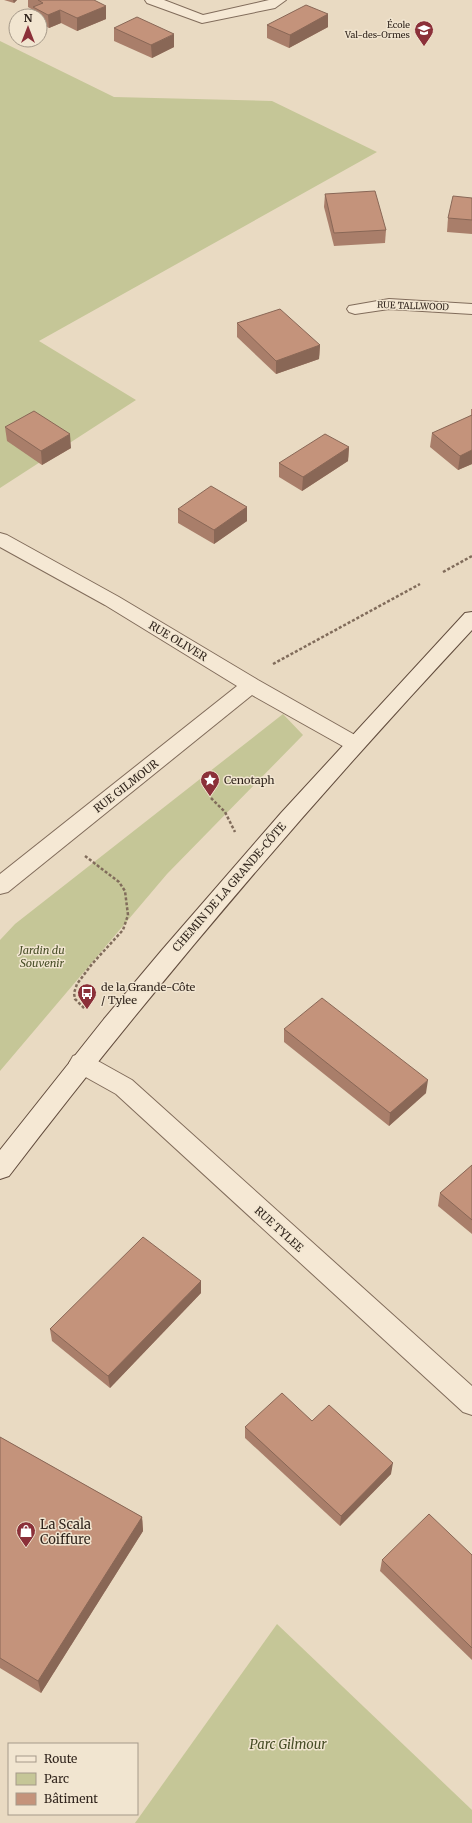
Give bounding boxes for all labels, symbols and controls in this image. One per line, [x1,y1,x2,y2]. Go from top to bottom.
north arrow [8,8,48,48]
text: N [24,11,33,25]
place label: École Val-des-Ormes [344,18,411,40]
school or university icon: École Val-des-Ormes [413,19,435,47]
street label: RUE TALLWOOD [377,299,449,312]
street label: RUE OLIVER [146,618,210,664]
street label: RUE GILMOUR [91,756,161,816]
place icon: Cenotaph [199,769,221,797]
place label: Cenotaph [224,773,275,787]
street label: CHEMIN DE LA GRANDE-CÔTE [169,820,289,954]
park label: Jardin du Souvenir [18,943,65,970]
place label: de la Grande-Côte / Tylee [101,980,196,1007]
bus stop icon: de la Grande-Côte / Tylee [76,982,98,1010]
street label: RUE TYLEE [252,1203,306,1255]
place label: La Scala Coiffure [40,1516,91,1548]
shop icon: La Scala Coiffure [15,1520,37,1548]
park label: Parc Gilmour [249,1736,327,1753]
legend [8,1743,138,1815]
text: Route [44,1751,77,1766]
text: Parc [44,1771,69,1786]
text: Bâtiment [44,1791,98,1806]

